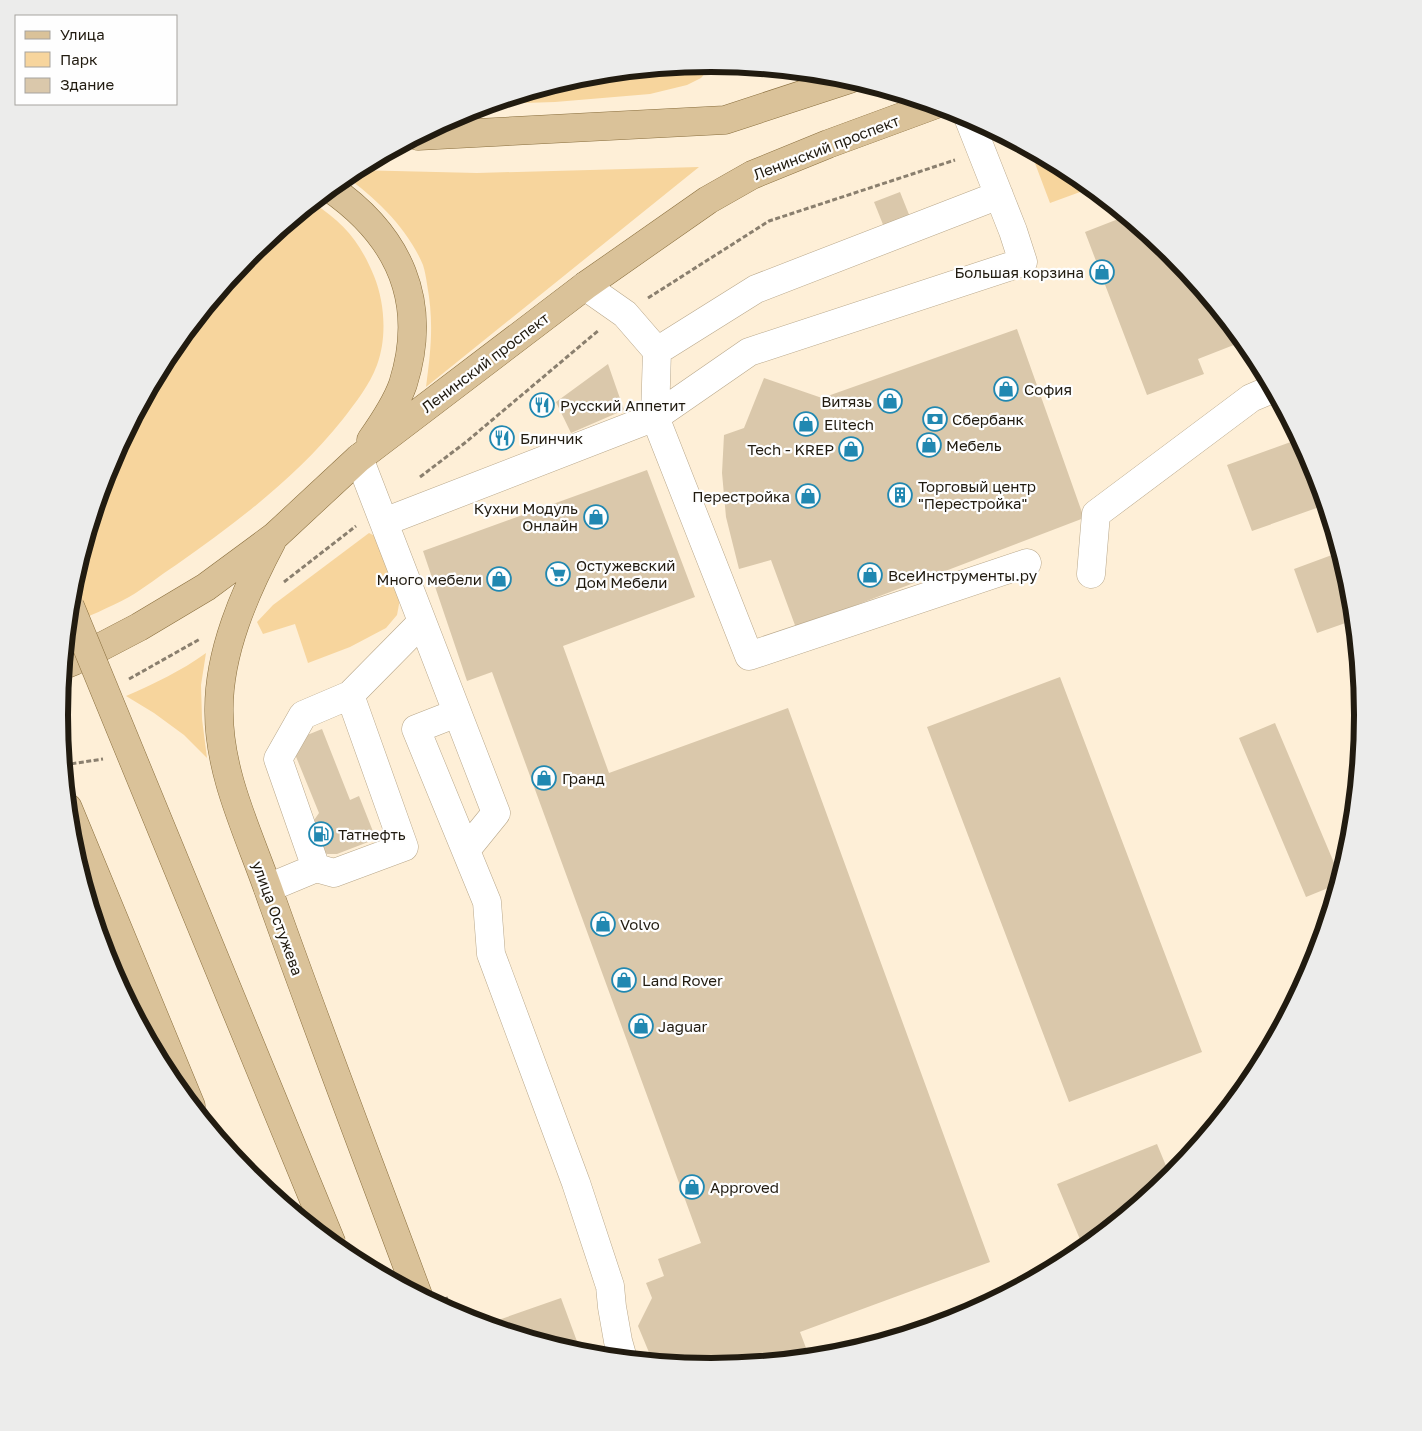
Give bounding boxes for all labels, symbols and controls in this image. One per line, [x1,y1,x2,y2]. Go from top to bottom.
legend [15,15,178,105]
text: Улица [60,25,105,43]
text: Парк [60,50,98,68]
text: Здание [60,75,114,93]
street label: Ленинский проспект [751,111,902,183]
shop icon: Большая корзина [1089,259,1115,285]
place label: Большая корзина [954,263,1084,281]
street label: Ленинский проспект [418,308,553,416]
shop icon: София [993,376,1019,402]
place label: София [1024,380,1072,398]
shop icon: Витязь [877,388,903,414]
restaurant icon: Русский Аппетит [529,392,555,418]
place label: Витязь [821,392,872,410]
place label: Русский Аппетит [560,396,686,414]
bank icon: Сбербанк [922,406,948,432]
place label: Сбербанк [952,410,1025,428]
shop icon: Elitech [793,411,819,437]
place label: Elitech [824,415,874,433]
restaurant icon: Блинчик [489,425,515,451]
place label: Блинчик [520,429,583,447]
shop icon: Мебель [916,432,942,458]
shop icon: Tech - KREP [838,436,864,462]
place label: Мебель [946,436,1002,454]
place label: Tech - KREP [747,440,834,458]
place label: Торговый центр "Перестройка" [918,477,1036,512]
building icon: Торговый центр "Перестройка" [887,482,913,508]
shop icon: Перестройка [795,483,821,509]
place label: Перестройка [692,487,790,505]
place label: Кухни Модуль Онлайн [474,499,578,534]
shop icon: Кухни Модуль Онлайн [583,504,609,530]
place label: Остужевский Дом Мебели [576,556,675,591]
supermarket icon: Остужевский Дом Мебели [545,561,571,587]
shop icon: ВсеИнструменты.ру [857,562,883,588]
shop icon: Много мебели [486,566,512,592]
place label: ВсеИнструменты.ру [888,566,1038,584]
place label: Много мебели [377,570,482,588]
shop icon: Гранд [531,765,557,791]
place label: Гранд [562,769,605,787]
fuel station icon: Татнефть [308,821,334,847]
place label: Татнефть [338,825,406,843]
street label: улица Остужева [249,858,307,978]
shop icon: Volvo [590,911,616,937]
place label: Volvo [620,915,660,933]
shop icon: Land Rover [611,967,637,993]
place label: Land Rover [642,971,723,989]
shop icon: Jaguar [628,1013,654,1039]
place label: Jaguar [658,1017,708,1035]
shop icon: Approved [679,1174,705,1200]
place label: Approved [710,1178,779,1196]

